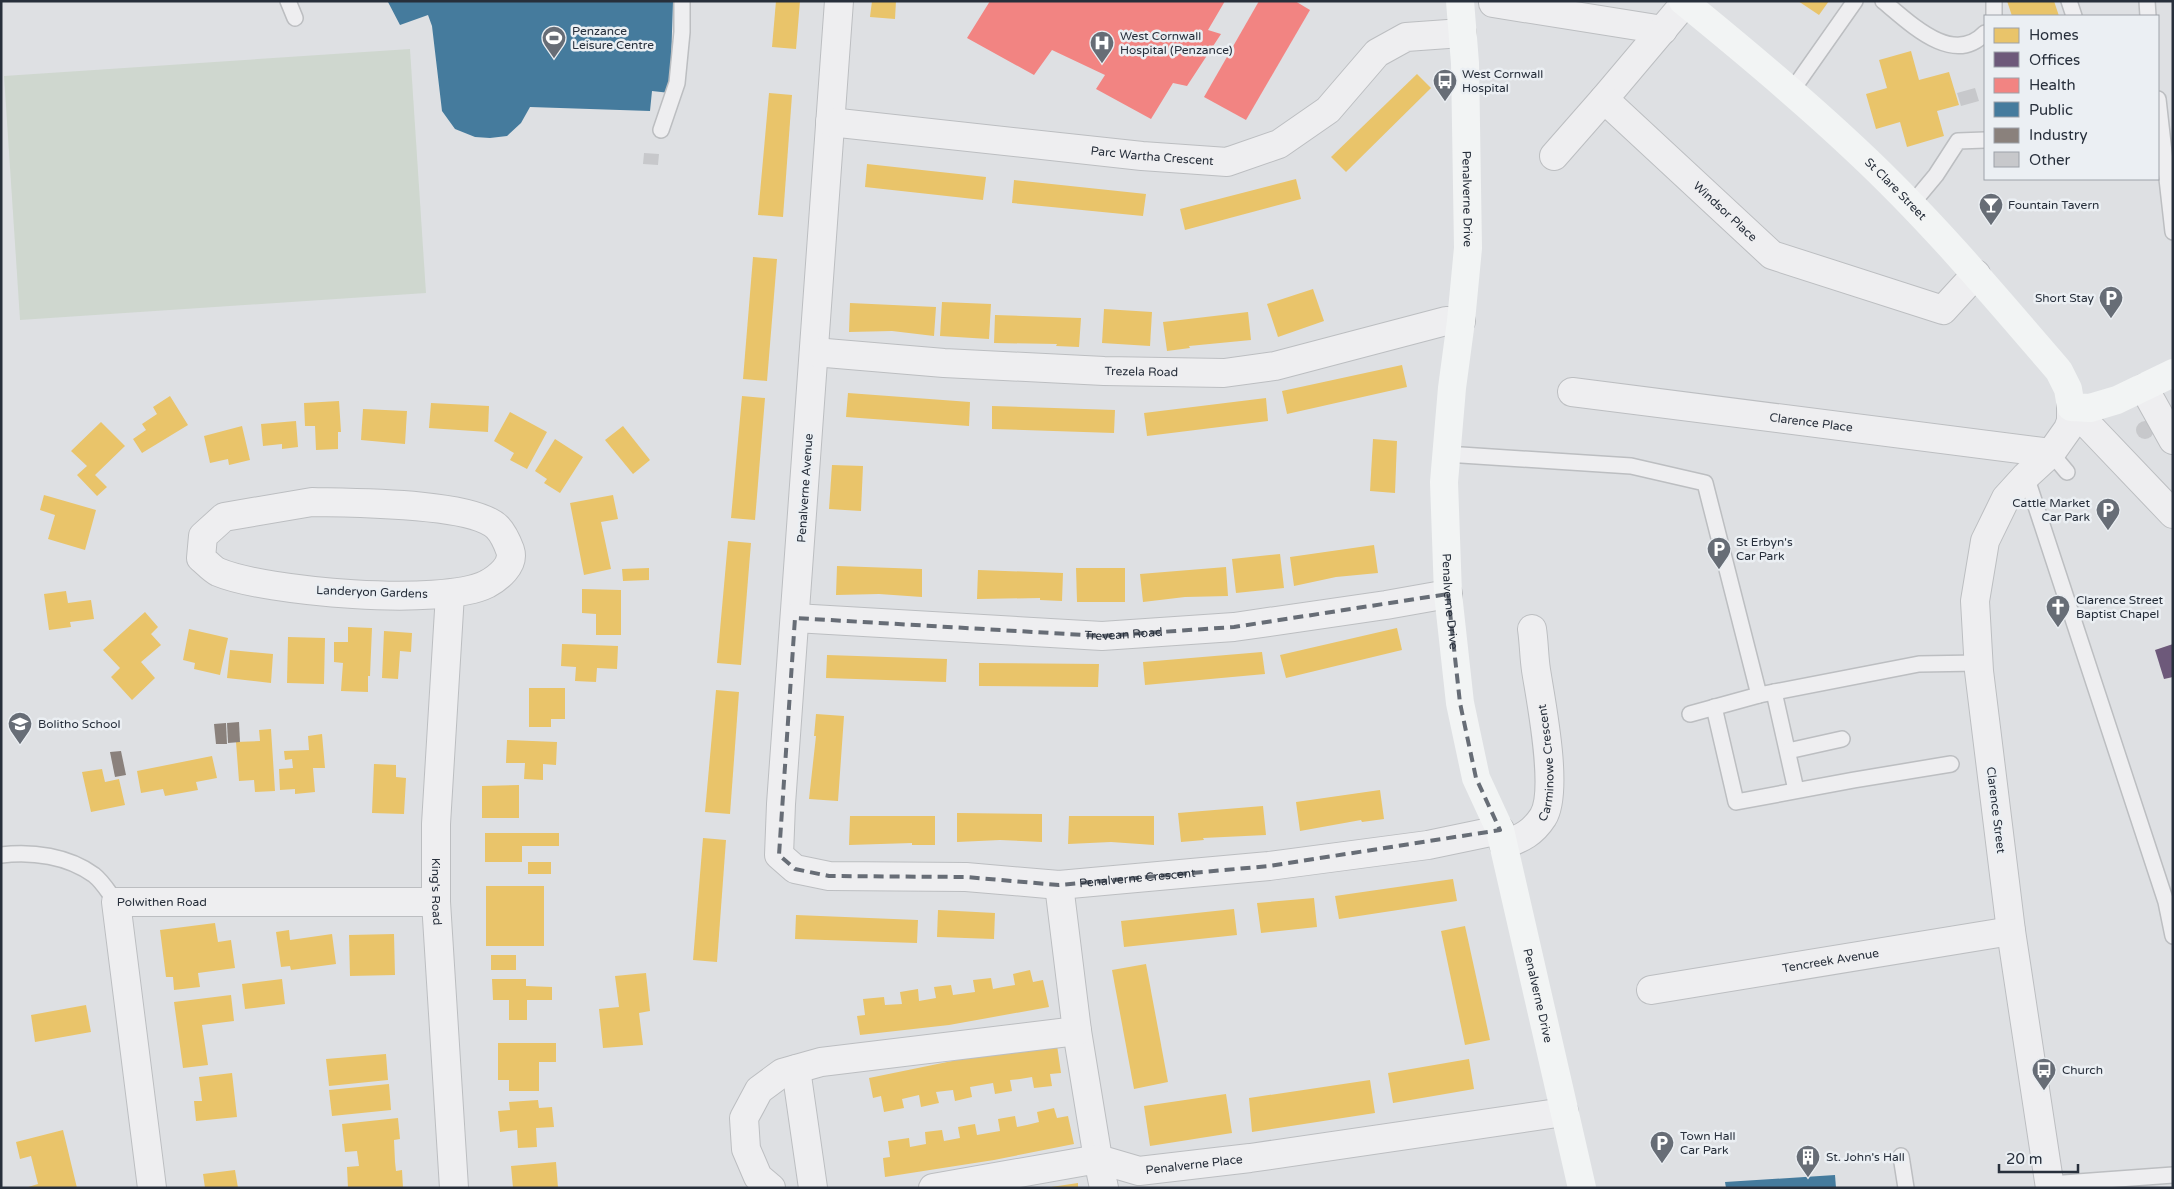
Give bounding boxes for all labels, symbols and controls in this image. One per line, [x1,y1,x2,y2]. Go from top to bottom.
legend [1984,15,2159,180]
place label: Penzance Leisure Centre [572,24,654,52]
sports icon: Penzance Leisure Centre [541,25,567,59]
text: Homes [2029,26,2079,44]
place label: West Cornwall Hospital (Penzance) [1120,29,1233,57]
hospital icon: West Cornwall Hospital (Penzance) [1089,30,1115,64]
text: Offices [2029,51,2080,69]
place label: West Cornwall Hospital [1462,67,1543,95]
bus stop icon: West Cornwall Hospital [1432,68,1458,102]
text: Health [2029,76,2076,94]
text: Public [2029,101,2073,119]
text: Industry [2029,126,2088,144]
street label: Parc Wartha Crescent [1090,143,1215,168]
street label: Penalverne Drive [1459,151,1475,247]
text: Other [2029,151,2071,169]
street label: St Clare Street [1862,155,1930,223]
street label: Windsor Place [1691,179,1760,245]
bar icon: Fountain Tavern [1978,192,2004,226]
place label: Fountain Tavern [2008,198,2099,212]
parking icon: Short Stay [2098,285,2124,319]
place label: Short Stay [2035,291,2095,305]
street label: Trezela Road [1104,364,1178,379]
street label: Clarence Place [1769,410,1854,435]
street label: Penalverne Avenue [794,433,816,543]
place label: Cattle Market Car Park [2012,496,2090,524]
parking icon: Cattle Market Car Park [2095,497,2121,531]
place label: St Erbyn's Car Park [1736,535,1793,563]
parking icon: St Erbyn's Car Park [1706,536,1732,570]
street label: Penalverne Drive [1440,553,1461,650]
street label: Landeryon Gardens [316,583,428,601]
place label: Clarence Street Baptist Chapel [2076,593,2164,621]
church icon: Clarence Street Baptist Chapel [2045,594,2071,628]
street label: Trevean Road [1084,625,1163,643]
street label: Carminowe Crescent [1535,703,1557,824]
school or university icon: Bolitho School [7,711,33,745]
place label: Bolitho School [38,717,121,731]
street label: Clarence Street [1984,766,2008,855]
street label: King's Road [429,858,444,926]
street label: Penalverne Crescent [1078,866,1196,890]
street label: Polwithen Road [117,895,207,909]
street label: Tencreek Avenue [1781,946,1880,975]
street label: Penalverne Drive [1520,947,1556,1044]
bus stop icon: Church [2031,1057,2057,1091]
place label: Church [2062,1063,2103,1077]
place label: Town Hall Car Park [1680,1129,1735,1157]
parking icon: Town Hall Car Park [1649,1130,1675,1164]
scale bar [1999,1142,2078,1174]
building icon: St. John's Hall [1795,1144,1821,1178]
place label: St. John's Hall [1826,1150,1905,1164]
text: 20 m [2006,1150,2043,1168]
street label: Penalverne Place [1145,1152,1244,1177]

